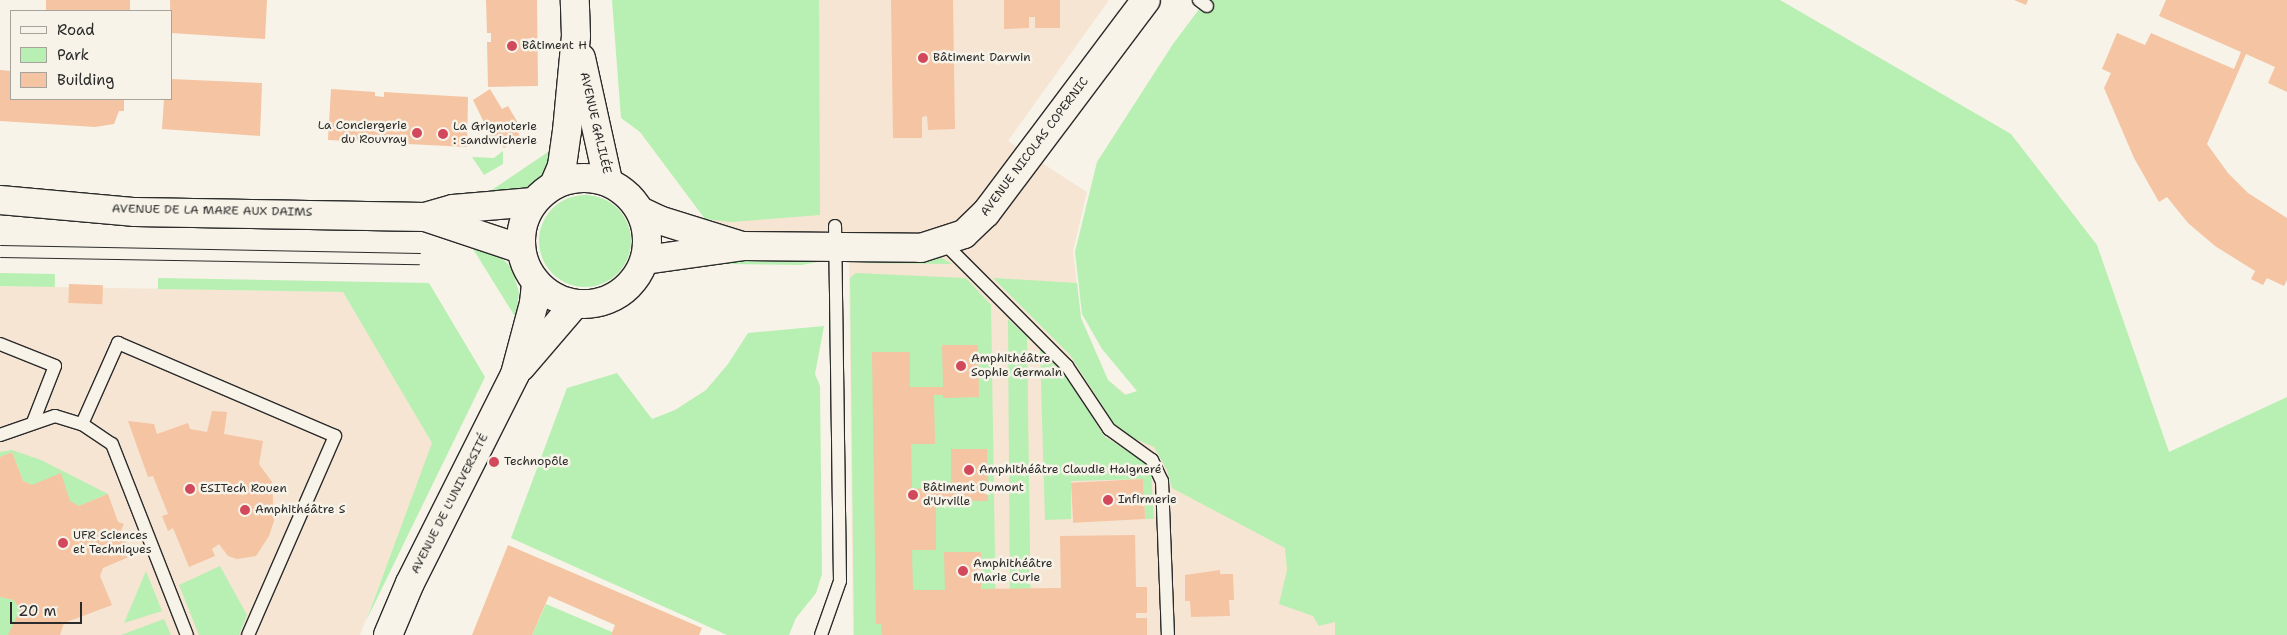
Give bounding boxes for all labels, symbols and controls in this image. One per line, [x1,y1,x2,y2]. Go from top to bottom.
legend [10,10,172,100]
text: Road [57,20,95,40]
place label: Bâtiment H [522,39,587,53]
marker: Bâtiment H [506,40,518,52]
text: Park [57,45,89,65]
place label: Bâtiment Darwin [933,51,1031,65]
marker: Bâtiment Darwin [917,52,929,64]
text: Building [57,70,114,90]
street label: AVENUE GALILÉE [576,71,614,175]
street label: AVENUE NICOLAS COPERNIC [978,75,1092,219]
place label: La Conciergerie du Rouvray [318,119,407,147]
place label: La Grignoterie : sandwicherie [453,120,537,148]
marker: La Conciergerie du Rouvray [411,127,423,139]
marker: La Grignoterie : sandwicherie [437,128,449,140]
street label: AVENUE DE LA MARE AUX DAIMS [112,202,312,220]
place label: Amphithéâtre Sophie Germain [971,352,1062,380]
marker: Amphithéâtre Sophie Germain [955,360,967,372]
street label: AVENUE DE L'UNIVERSITÉ [408,432,492,576]
place label: Technopôle [504,455,569,469]
marker: Technopôle [488,456,500,468]
place label: Amphithéâtre Claudie Haigneré [979,463,1162,477]
marker: Amphithéâtre Claudie Haigneré [963,464,975,476]
place label: Bâtiment Dumont d'Urville [923,481,1024,509]
place label: ESITech Rouen [200,482,287,496]
marker: ESITech Rouen [184,483,196,495]
marker: Bâtiment Dumont d'Urville [907,489,919,501]
place label: Infirmerie [1118,493,1177,507]
marker: Infirmerie [1102,494,1114,506]
place label: Amphithéâtre S [255,503,345,517]
marker: Amphithéâtre S [239,504,251,516]
place label: UFR Sciences et Techniques [73,529,152,557]
marker: UFR Sciences et Techniques [57,537,69,549]
place label: Amphithéâtre Marie Curie [973,557,1053,585]
marker: Amphithéâtre Marie Curie [957,565,969,577]
scale bar [12,592,85,624]
text: 20 m [18,601,57,621]

